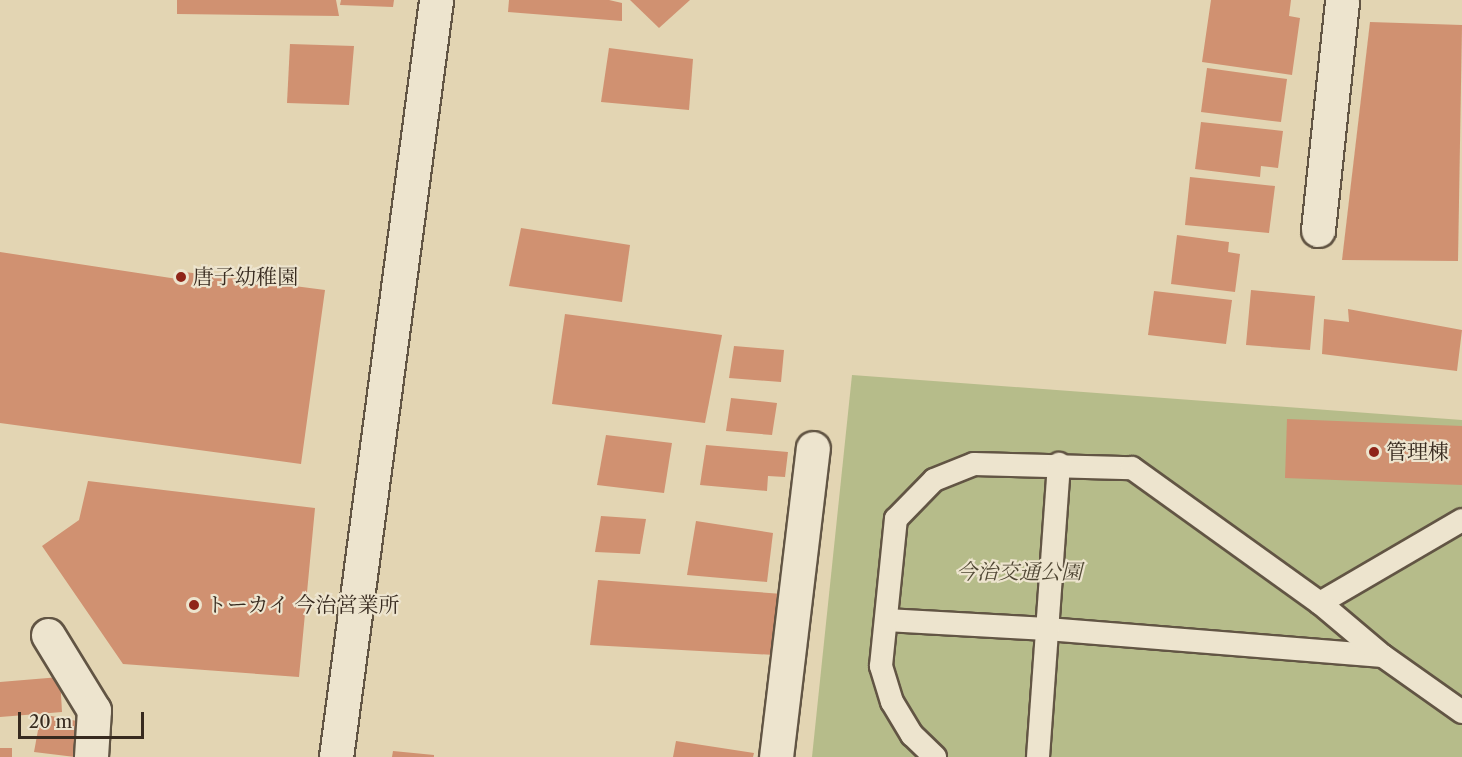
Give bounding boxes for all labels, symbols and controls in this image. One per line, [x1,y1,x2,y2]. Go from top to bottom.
place label: 唐子幼稚園 [193,264,298,290]
marker: 唐子幼稚園 [174,270,188,284]
place label: 管理棟 [1386,439,1449,465]
marker: 管理棟 [1367,445,1381,459]
park label: 今治交通公園 [956,559,1082,585]
place label: トーカイ 今治営業所 [206,592,401,618]
marker: トーカイ 今治営業所 [187,598,201,612]
scale bar [21,700,147,738]
text: 20 m [29,711,72,733]

